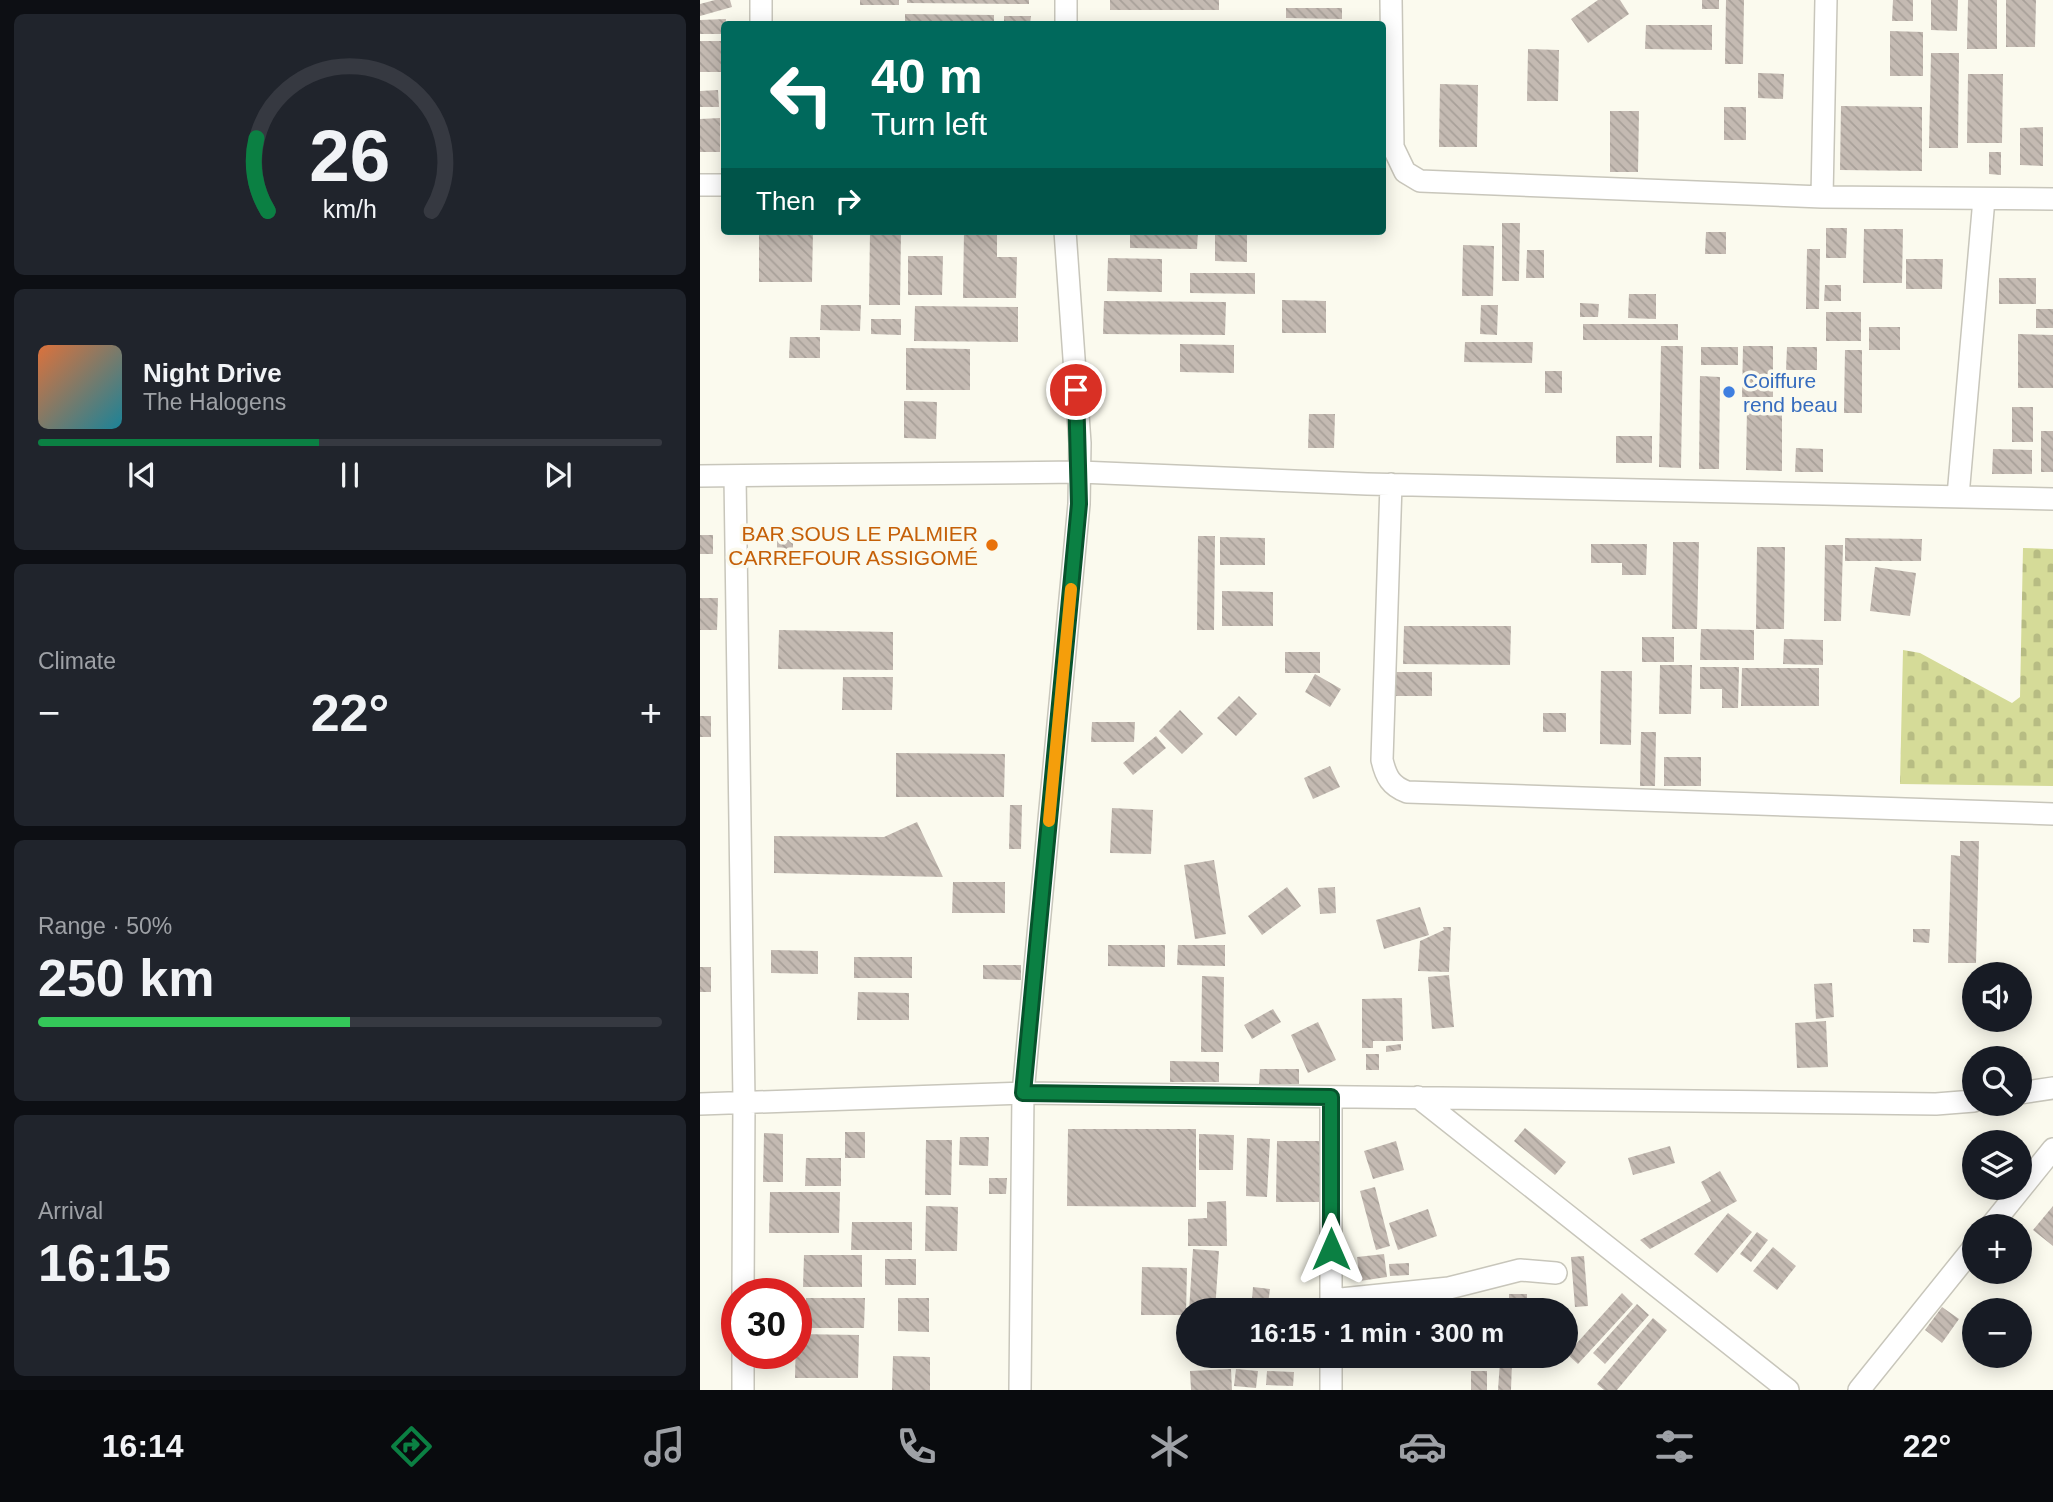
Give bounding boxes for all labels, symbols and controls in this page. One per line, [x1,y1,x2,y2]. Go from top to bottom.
icon: left [756,49,847,140]
text: 40 m [871,49,983,103]
text: Turn left [871,106,987,142]
text: 26 [310,115,390,196]
icon: right [829,182,867,220]
text: Then [756,186,815,216]
text: km/h [323,194,377,222]
text: Night Drive [143,358,282,388]
pin [1046,360,1106,420]
place label: Coiffure rend beau [1743,369,1838,416]
icon: arrive [1057,371,1095,409]
marker: Coiffure rend beau [1721,384,1737,400]
text: The Halogens [143,389,286,415]
icon: previous [123,456,161,494]
icon: pause [331,456,369,494]
icon: next [539,456,577,494]
place label: BAR SOUS LE PALMIER CARREFOUR ASSIGOMÉ [728,522,978,569]
marker: BAR SOUS LE PALMIER CARREFOUR ASSIGOMÉ [984,537,1000,553]
text: Climate [38,648,116,674]
text: 22° [311,684,389,742]
text: − [38,692,60,734]
text: + [640,692,662,734]
text: Range · 50% [38,913,172,939]
text: 250 km [38,949,214,1007]
map controls [1962,962,2032,1368]
button: sound [1962,962,2032,1032]
button: search [1962,1046,2032,1116]
button: layers [1962,1130,2032,1200]
text: Arrival [38,1198,103,1224]
position arrow [1294,1212,1368,1286]
button: + [1962,1214,2032,1284]
text: 16:15 [38,1234,171,1292]
speed limit sign: 30 [721,1278,812,1369]
button: − [1962,1298,2032,1368]
text: 16:15 · 1 min · 300 m [1250,1318,1504,1348]
icon: directions [387,1422,436,1471]
icon: music [640,1422,689,1471]
icon: phone [892,1422,941,1471]
icon: climate [1145,1422,1194,1471]
icon: car [1398,1422,1447,1471]
icon: filters [1650,1422,1699,1471]
text: 16:14 [102,1428,184,1464]
text: 22° [1903,1428,1951,1464]

